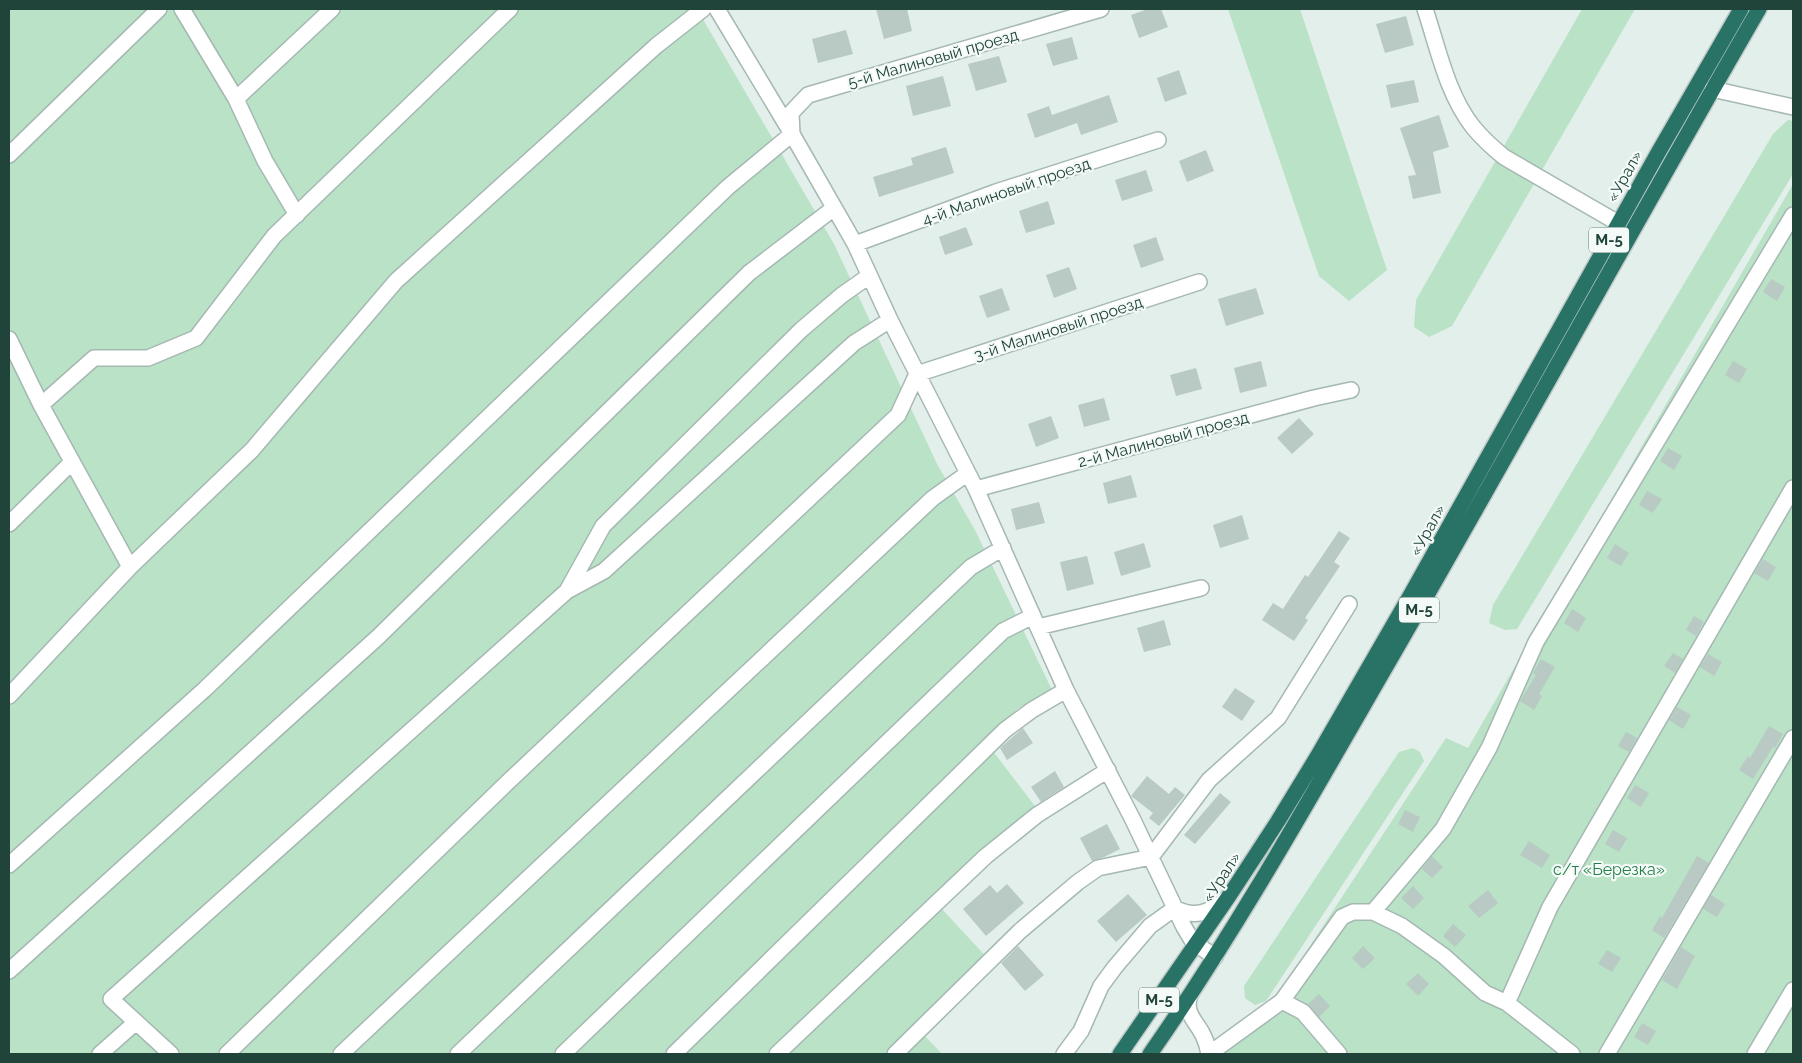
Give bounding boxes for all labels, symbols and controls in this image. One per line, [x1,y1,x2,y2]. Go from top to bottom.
street label: 5-й Малиновый проезд [846,25,1021,92]
street label: «Урал» [1603,147,1646,205]
street label: 4-й Малиновый проезд [920,154,1093,229]
road number: М-5 [1589,228,1629,252]
street label: 3-й Малиновый проезд [971,292,1145,365]
street label: 2-й Малиновый проезд [1076,407,1251,471]
street label: «Урал» [1406,501,1449,559]
road number: М-5 [1399,598,1439,622]
street label: «Урал» [1198,849,1245,906]
park label: с/т «Березка» [1553,860,1665,879]
road number: М-5 [1139,988,1179,1012]

